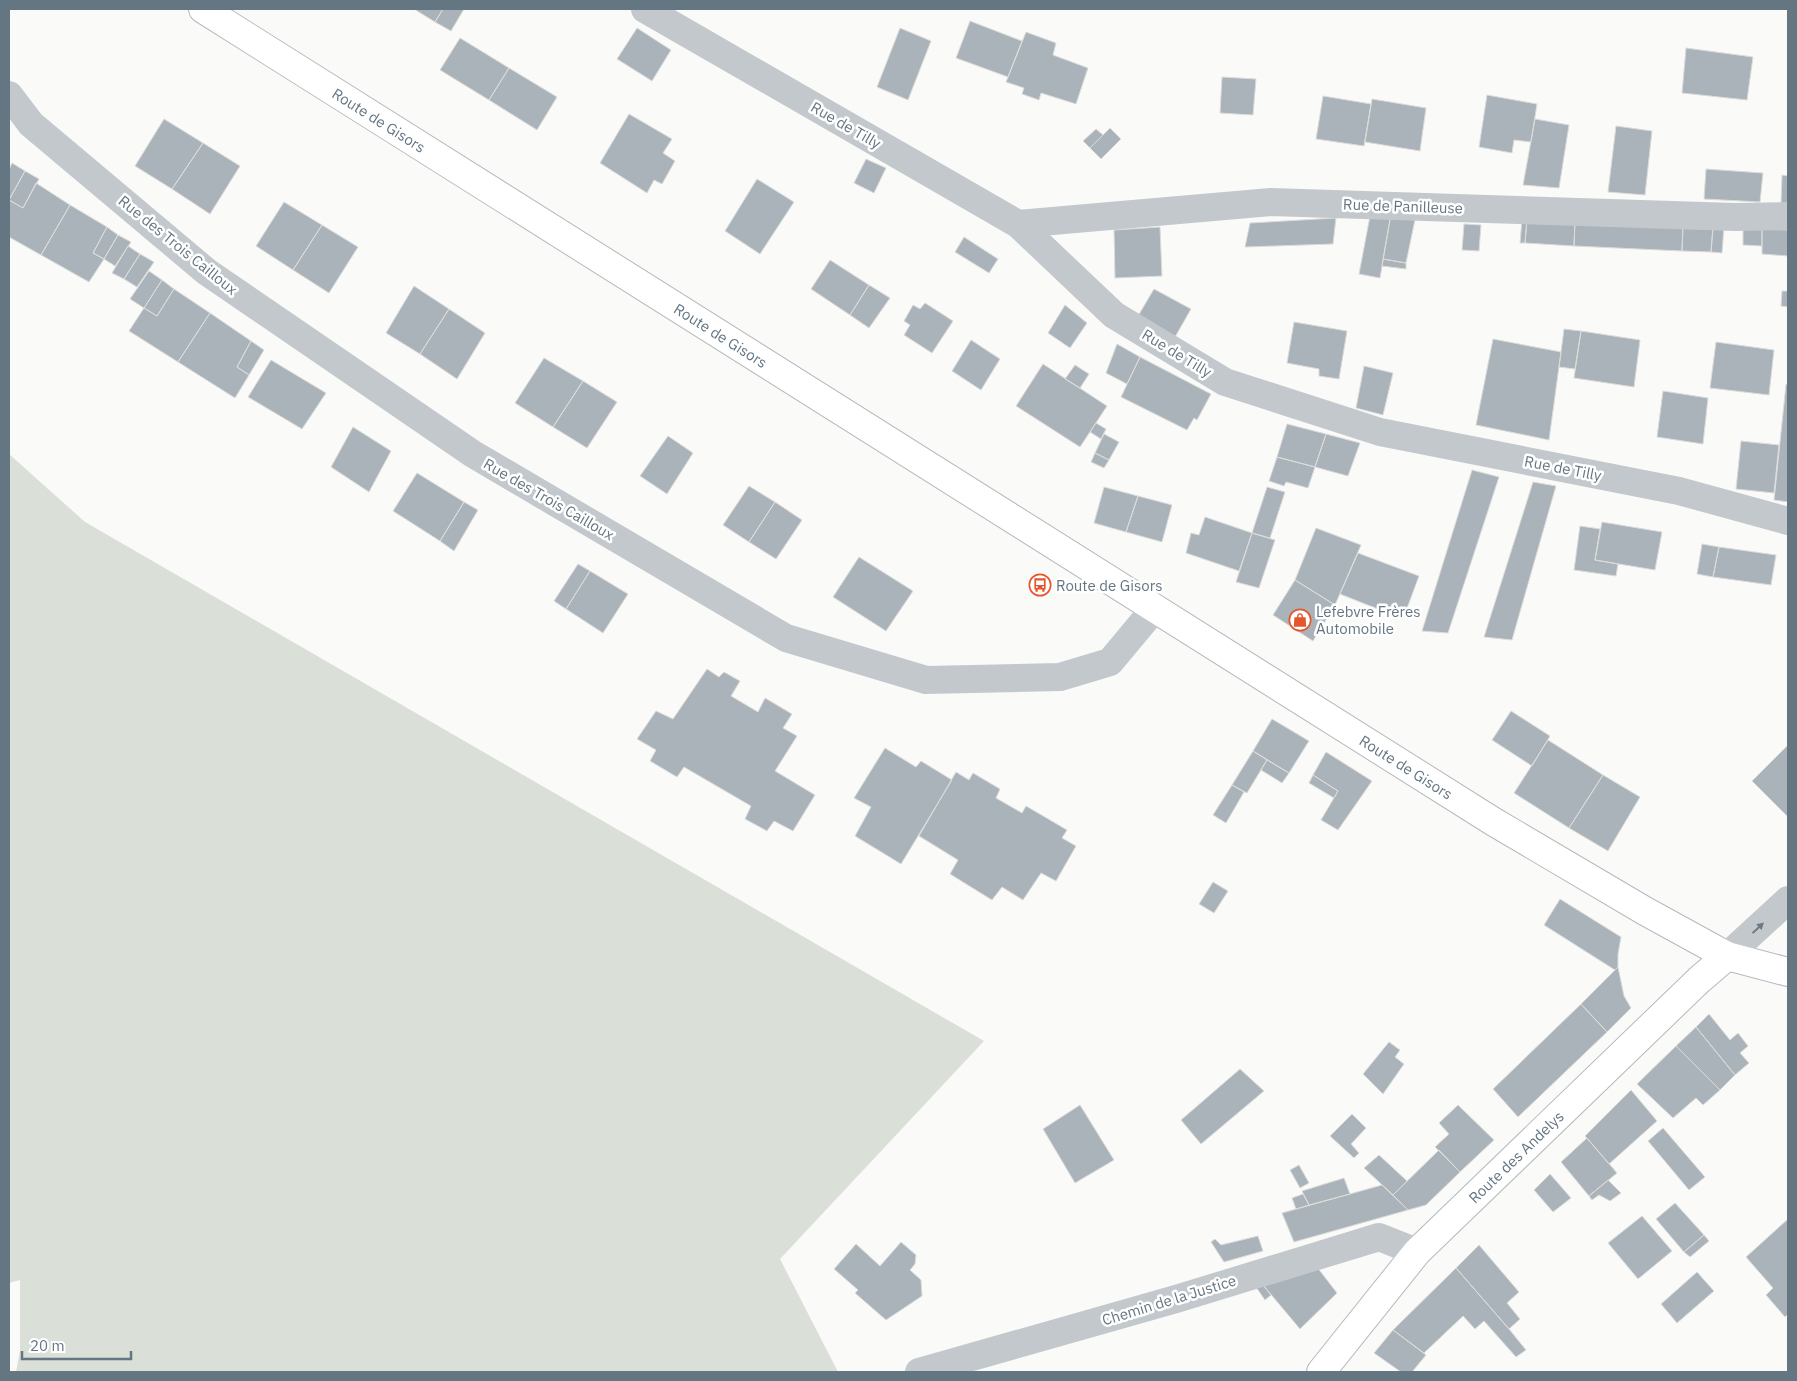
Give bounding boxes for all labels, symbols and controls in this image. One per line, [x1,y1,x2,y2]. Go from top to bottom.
street label: Route de Gisors [329,83,429,156]
street label: Rue de Tilly [807,97,885,153]
street label: Rue des Trois Cailloux [115,191,242,299]
street label: Rue de Panilleuse [1343,194,1463,218]
street label: Route de Gisors [671,299,771,372]
street label: Rue de Tilly [1139,325,1216,382]
street label: Rue de Tilly [1523,451,1604,485]
street label: Rue des Trois Cailloux [480,454,618,544]
bus stop icon: Route de Gisors [1028,573,1052,597]
place label: Route de Gisors [1056,576,1162,595]
place label: Lefebvre Frères Automobile [1316,602,1421,638]
shop icon: Lefebvre Frères Automobile [1288,608,1312,632]
street label: Route de Gisors [1356,730,1456,803]
one-way arrow [1751,922,1763,934]
street label: Route des Andelys [1464,1106,1567,1207]
street label: Chemin de la Justice [1100,1271,1238,1329]
scale bar [22,1328,131,1360]
text: 20 m [30,1336,65,1355]

